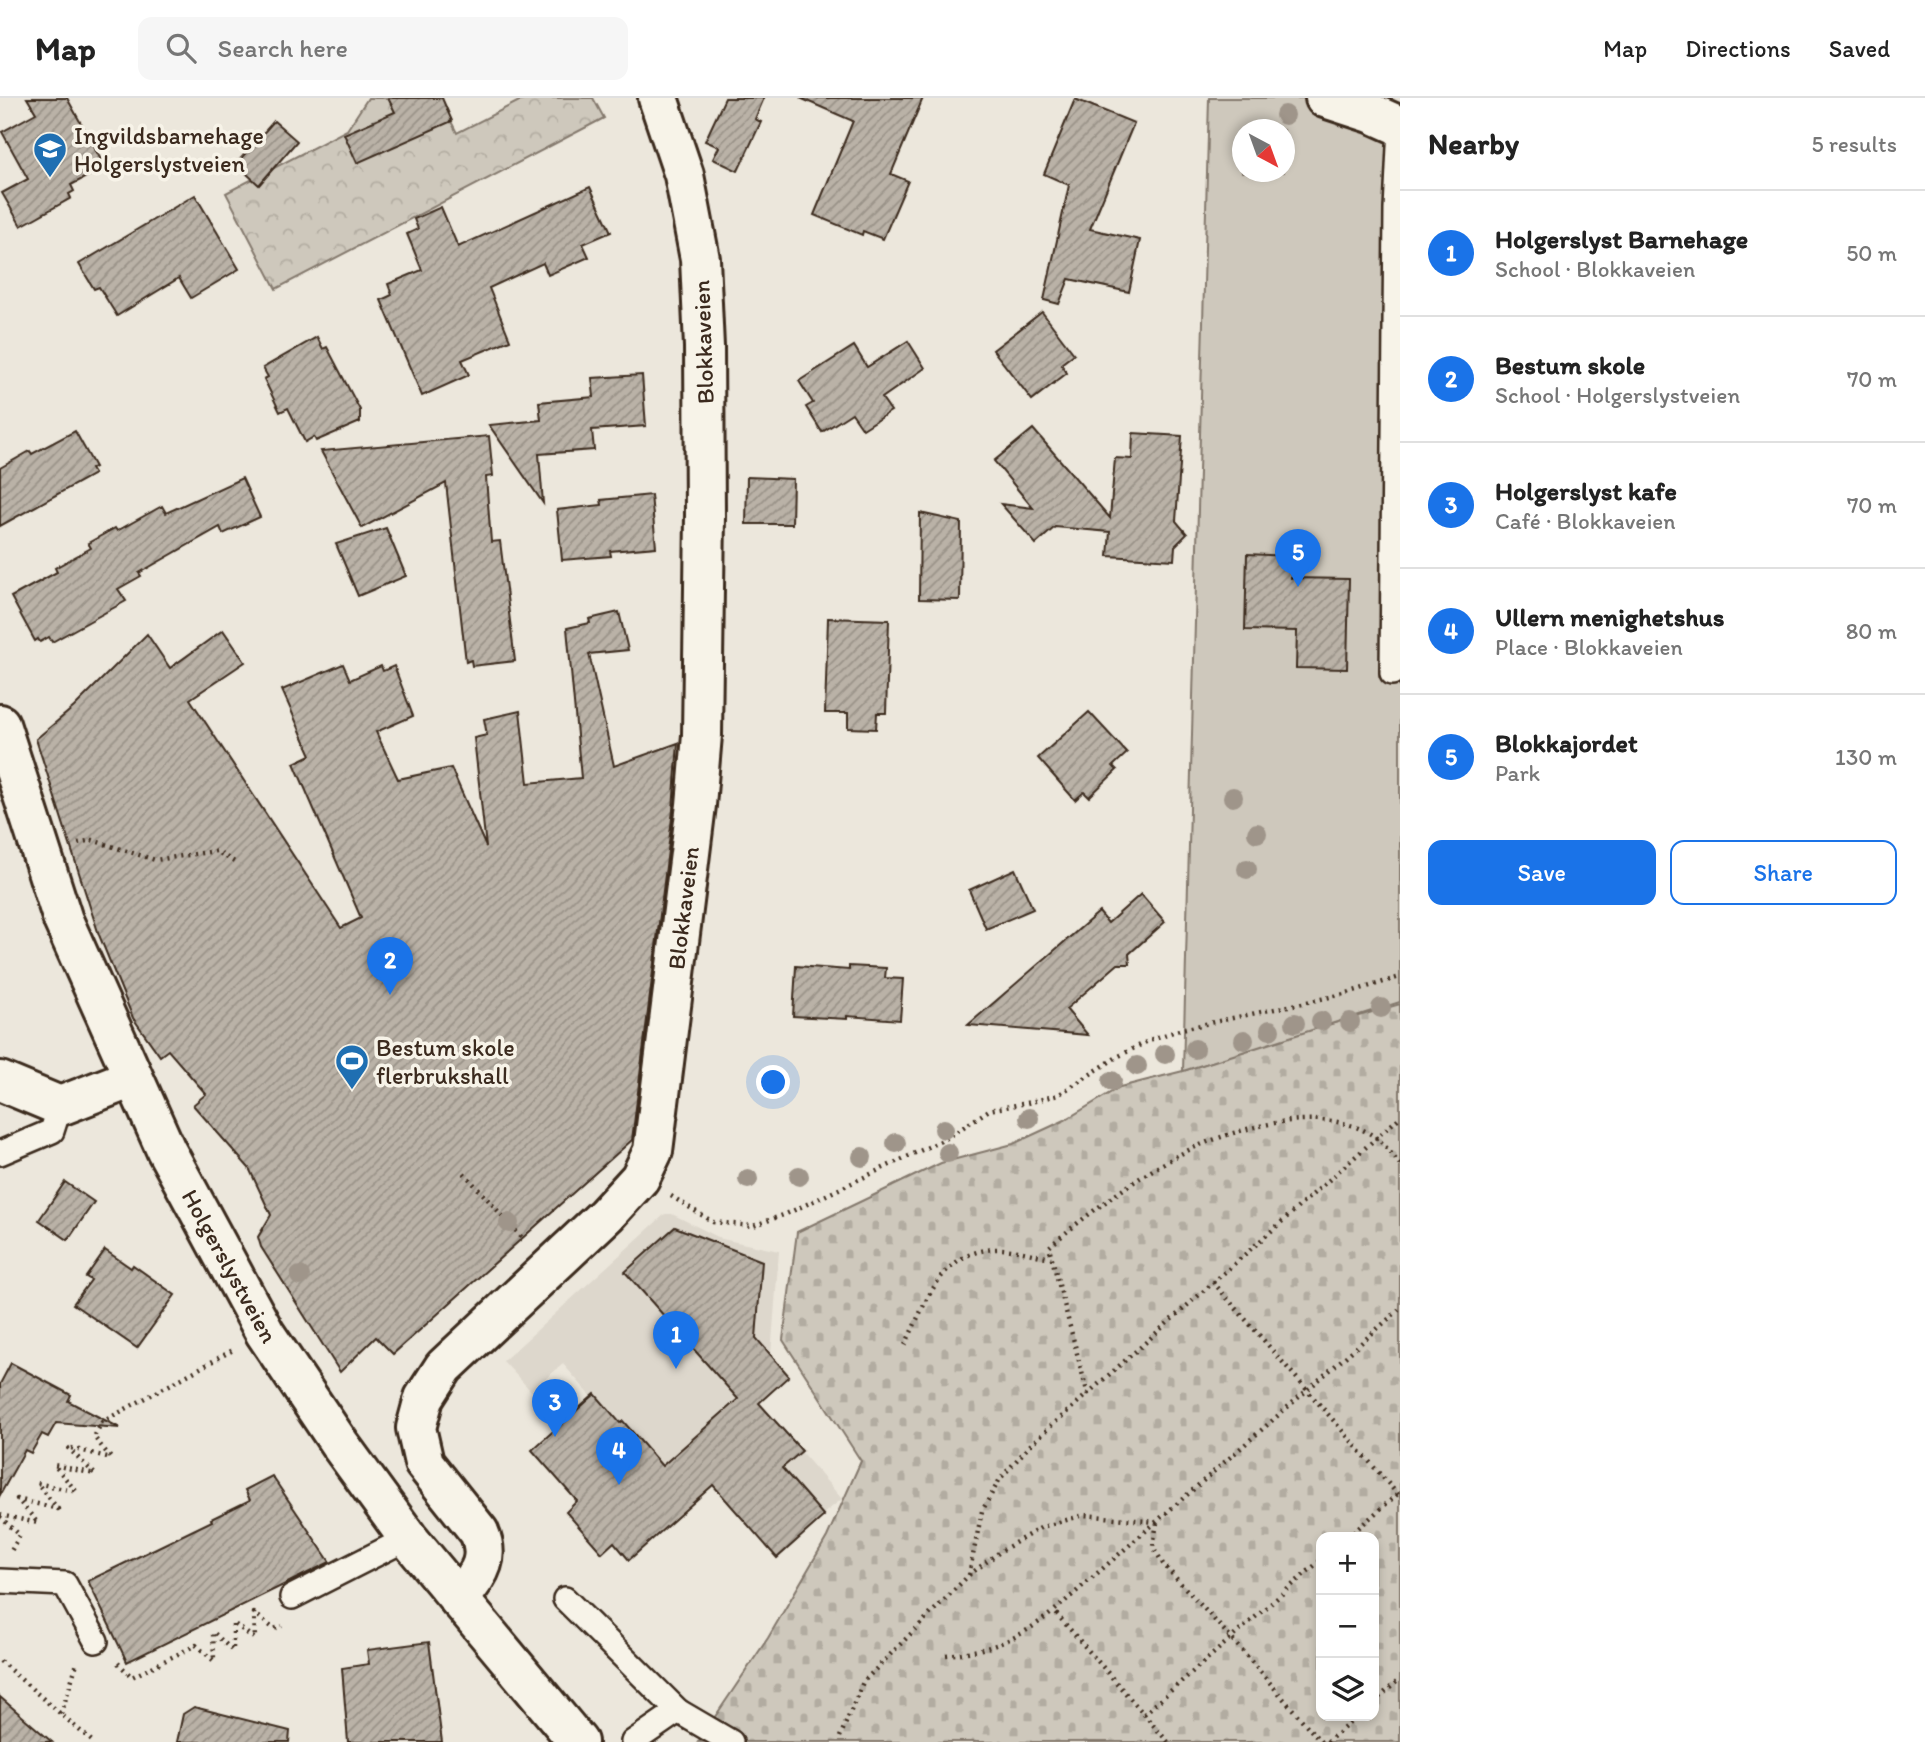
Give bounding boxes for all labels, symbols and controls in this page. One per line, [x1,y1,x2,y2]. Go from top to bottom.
search box [138,17,628,80]
text: Map [35,29,96,68]
icon: search [162,29,200,67]
text: Search here [218,32,348,64]
text: Map [1603,34,1647,63]
text: Directions [1685,34,1791,63]
text: Saved [1829,34,1890,63]
north arrow [1232,119,1295,182]
place label: Ingvildsbarnehage Holgerslystveien [74,121,264,178]
text: Nearby [1428,125,1519,162]
school or university icon: Ingvildsbarnehage Holgerslystveien [31,130,69,179]
text: 5 results [1811,130,1897,158]
text: Holgerslyst Barnehage [1495,223,1748,255]
text: 1 [1446,239,1456,267]
text: 50 m [1846,239,1897,267]
text: School · Blokkaveien [1495,255,1695,283]
street label: Blokkaveien [686,279,720,404]
text: Bestum skole [1495,349,1645,381]
text: 2 [1445,365,1457,393]
text: 70 m [1847,365,1897,393]
text: School · Holgerslystveien [1495,381,1740,409]
text: Holgerslyst kafe [1495,475,1677,507]
text: 3 [1445,491,1457,519]
text: 70 m [1847,491,1897,519]
text: Café · Blokkaveien [1495,507,1675,535]
pin: 5 [1275,529,1321,587]
text: Ullern menighetshus [1495,601,1724,633]
text: 4 [1444,617,1458,645]
text: 80 m [1846,617,1897,645]
text: Place · Blokkaveien [1495,633,1683,661]
text: Blokkajordet [1495,727,1638,759]
text: 5 [1445,743,1457,771]
text: 130 m [1835,743,1897,771]
text: Park [1495,759,1540,787]
button: Save [1428,840,1656,905]
button: Share [1670,840,1897,905]
street label: Blokkaveien [661,844,705,971]
pin: 2 [367,937,413,995]
place label: Bestum skole flerbrukshall [376,1033,515,1090]
sports icon: Bestum skole flerbrukshall [333,1042,371,1091]
your location [756,1065,790,1099]
street label: Holgerslystveien [176,1184,284,1348]
pin: 1 [653,1311,699,1369]
pin: 3 [532,1379,578,1437]
pin: 4 [596,1427,642,1485]
map controls [1316,1532,1379,1721]
button: + [1316,1532,1379,1595]
button: − [1316,1595,1379,1658]
button: layers [1316,1658,1379,1721]

